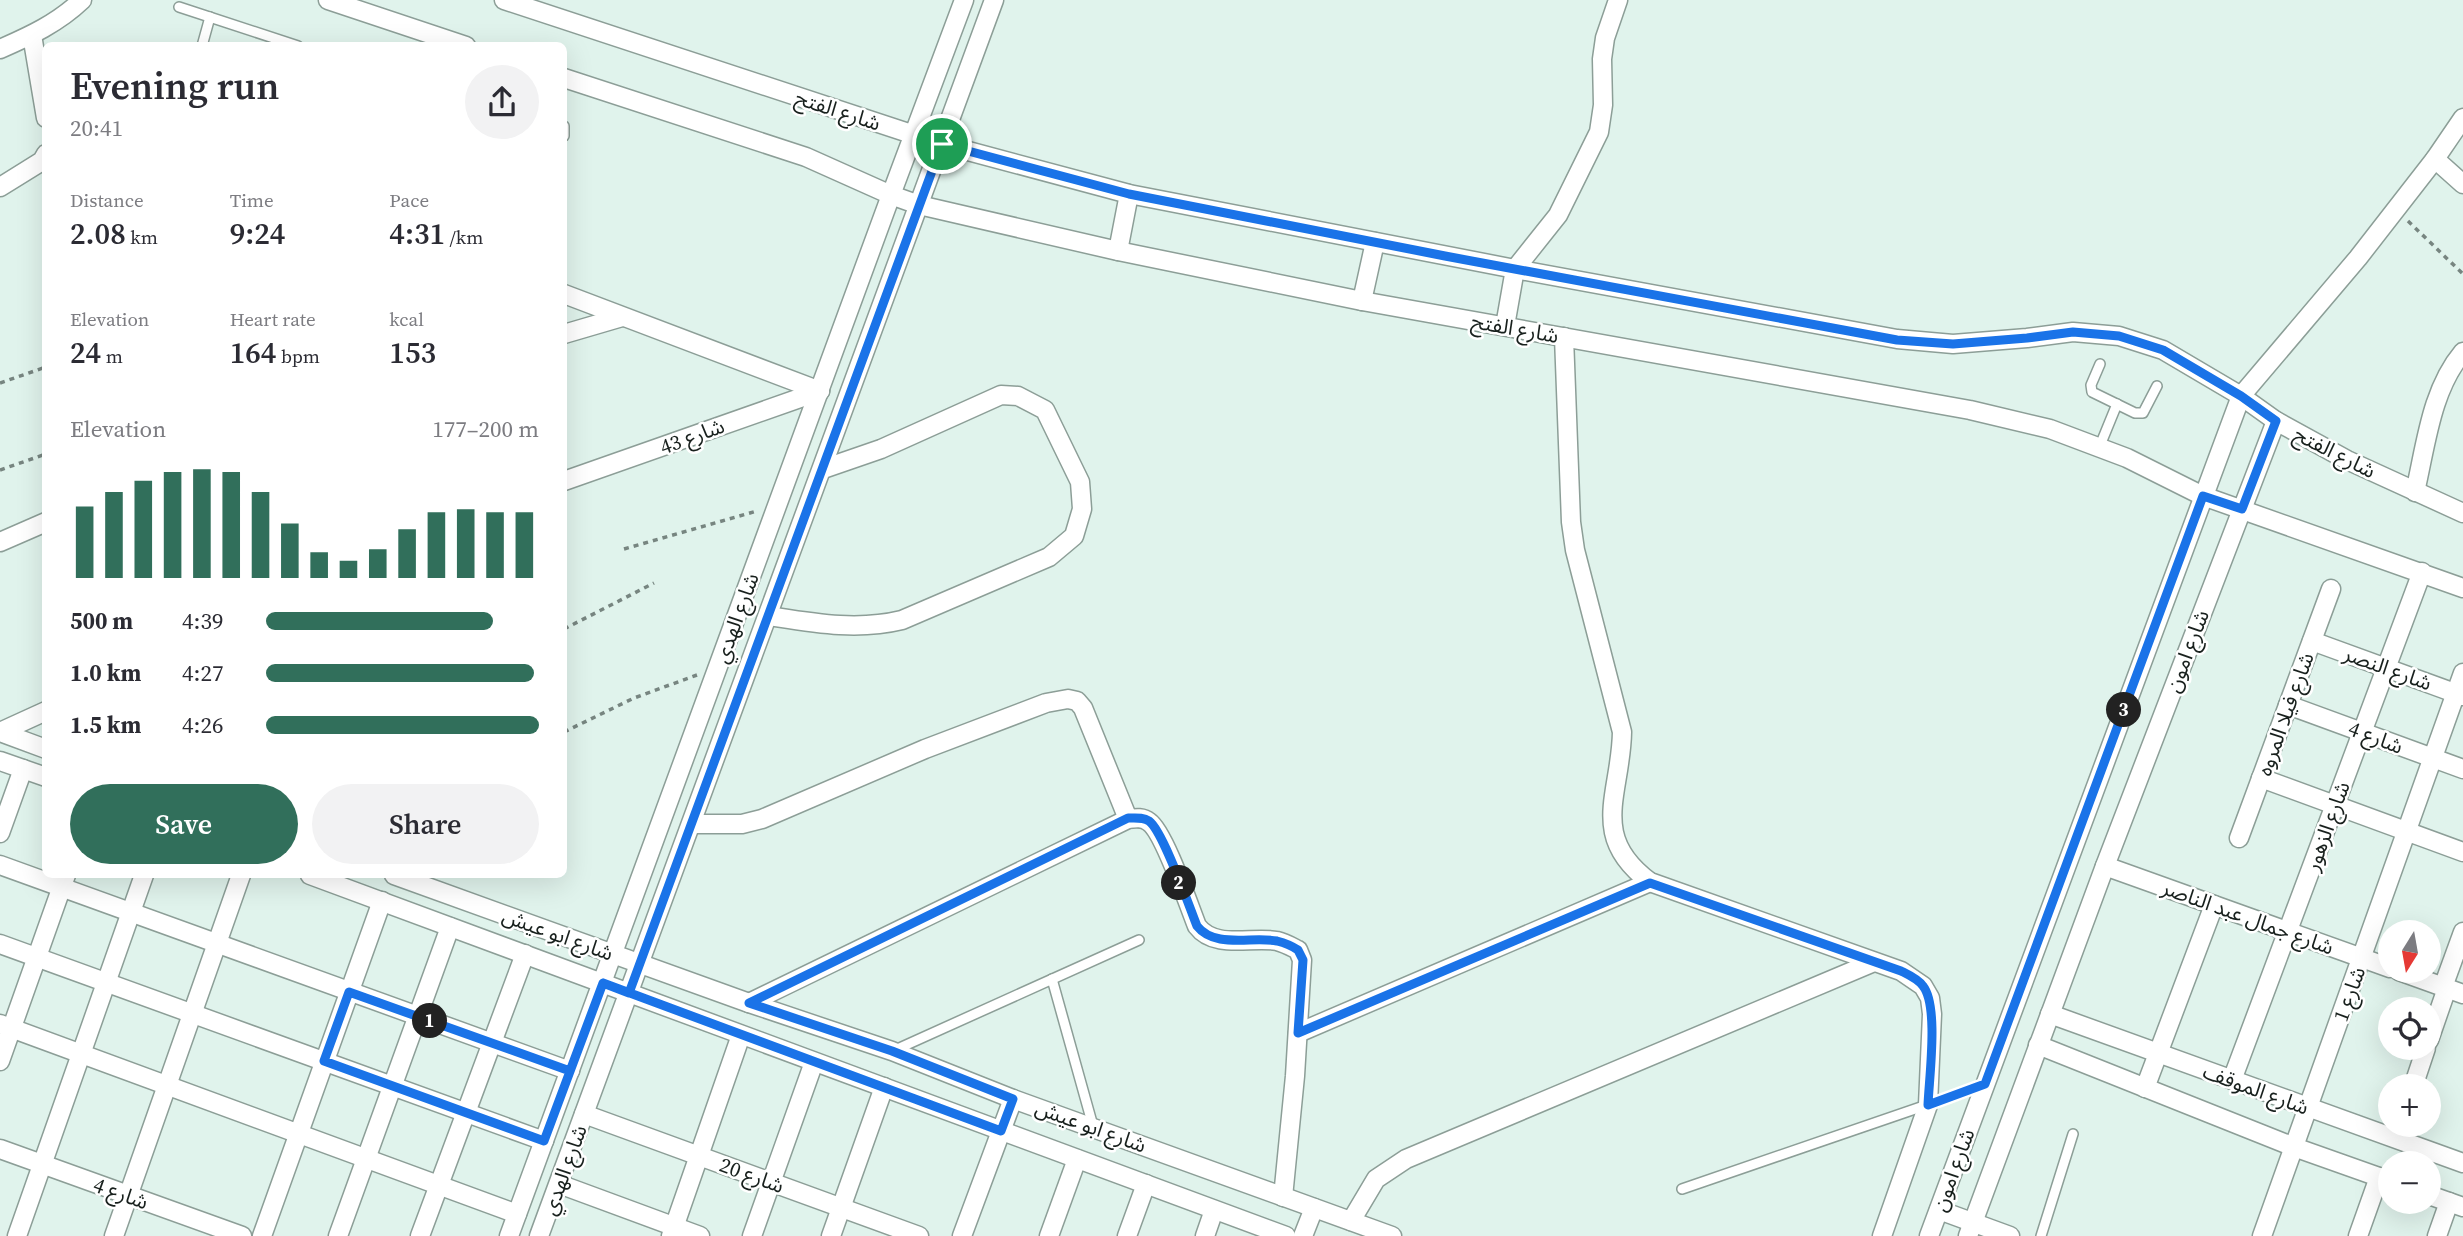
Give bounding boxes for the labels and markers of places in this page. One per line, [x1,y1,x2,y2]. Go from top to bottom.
pin [912,114,972,174]
pin: 3 [2106,692,2142,728]
pin: 2 [1162,866,1196,900]
pin: 1 [412,1004,448,1038]

